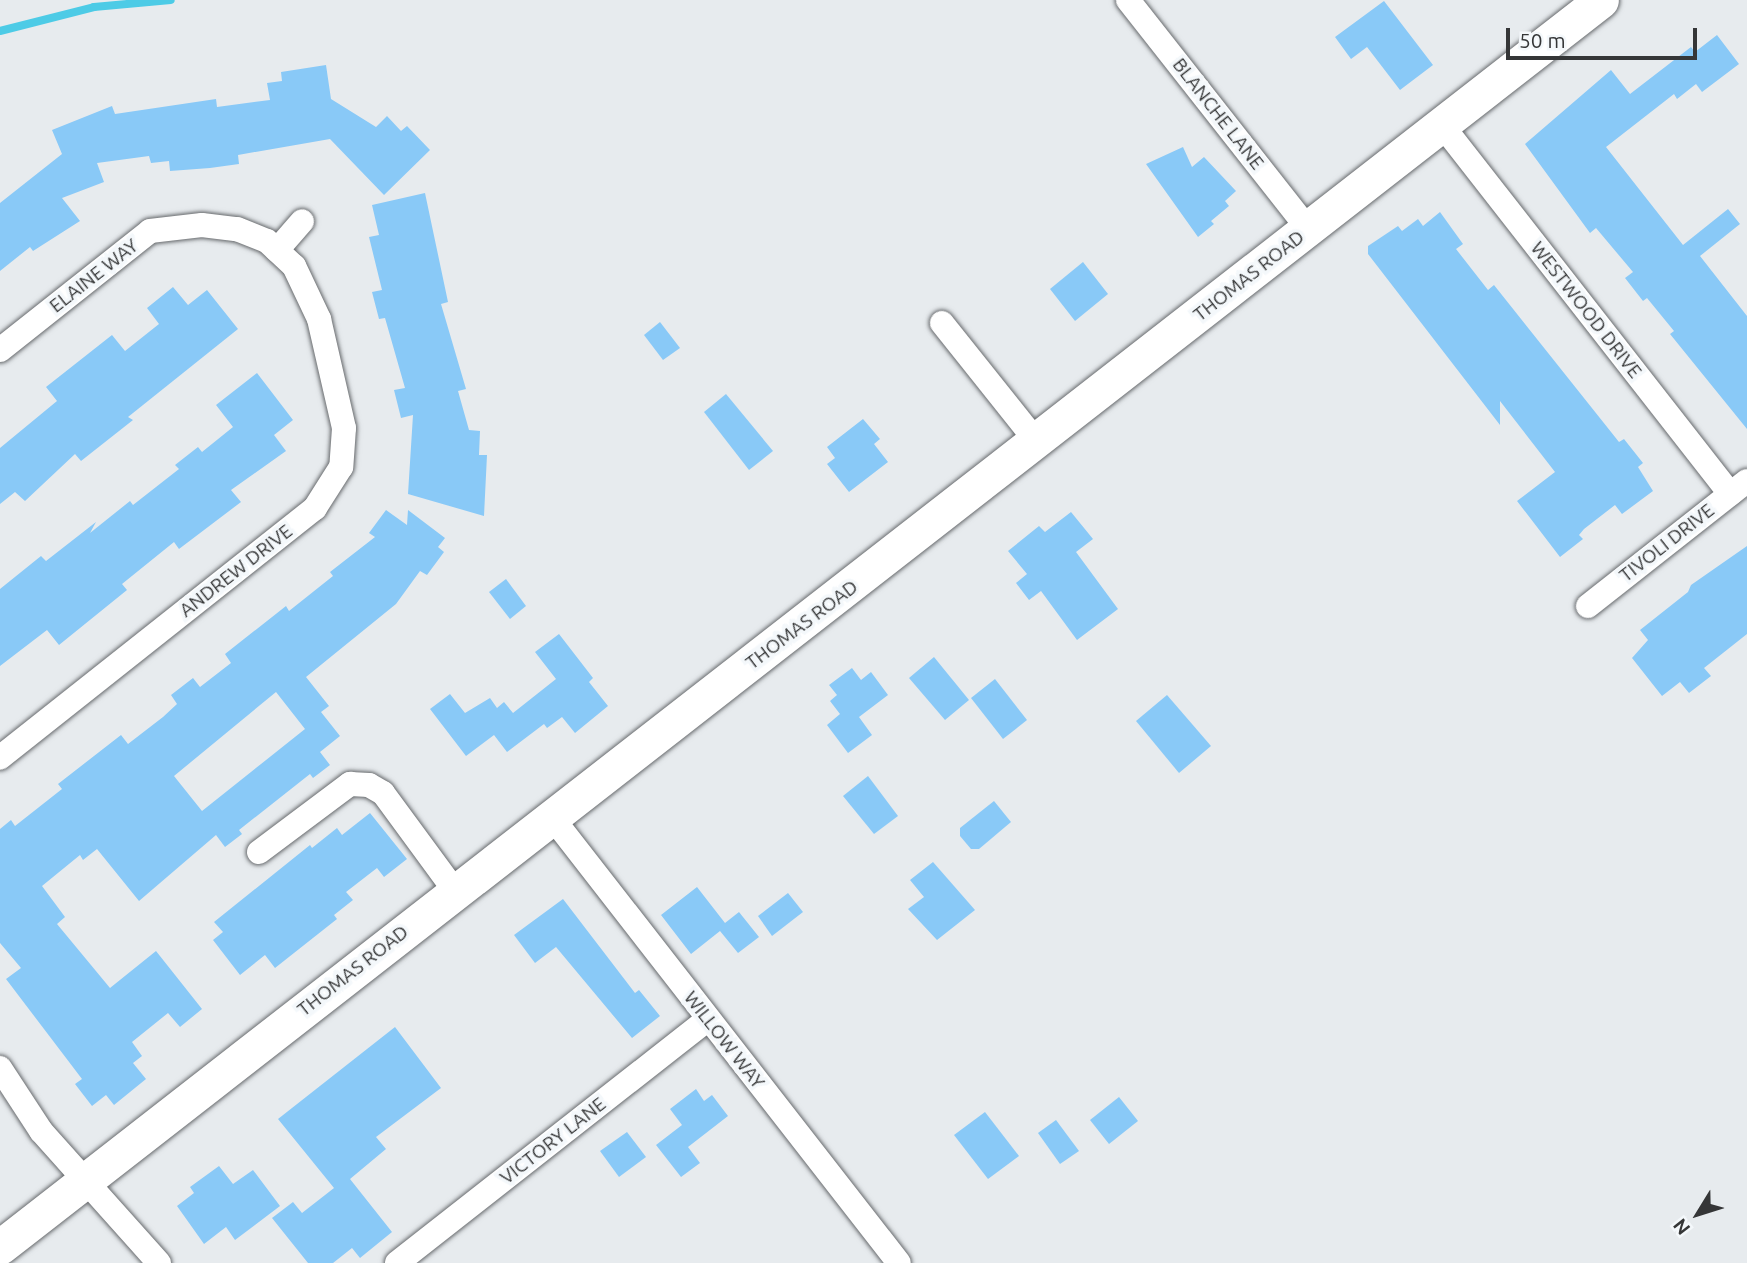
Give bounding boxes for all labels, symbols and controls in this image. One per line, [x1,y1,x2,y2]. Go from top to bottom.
scale bar [1509,14,1700,58]
text: 50 m [1519,28,1566,52]
street label: BLANCHE LANE [1168,54,1268,174]
street label: THOMAS ROAD [1189,226,1309,326]
street label: ELAINE WAY [45,234,143,318]
street label: WESTWOOD DRIVE [1526,237,1646,383]
street label: TIVOLI DRIVE [1615,499,1719,587]
street label: ANDREW DRIVE [175,520,297,622]
street label: THOMAS ROAD [742,576,862,674]
street label: THOMAS ROAD [293,921,413,1021]
street label: WILLOW WAY [679,987,769,1093]
street label: VICTORY LANE [496,1093,610,1189]
north arrow [1663,1179,1733,1249]
text: N [1668,1215,1694,1239]

